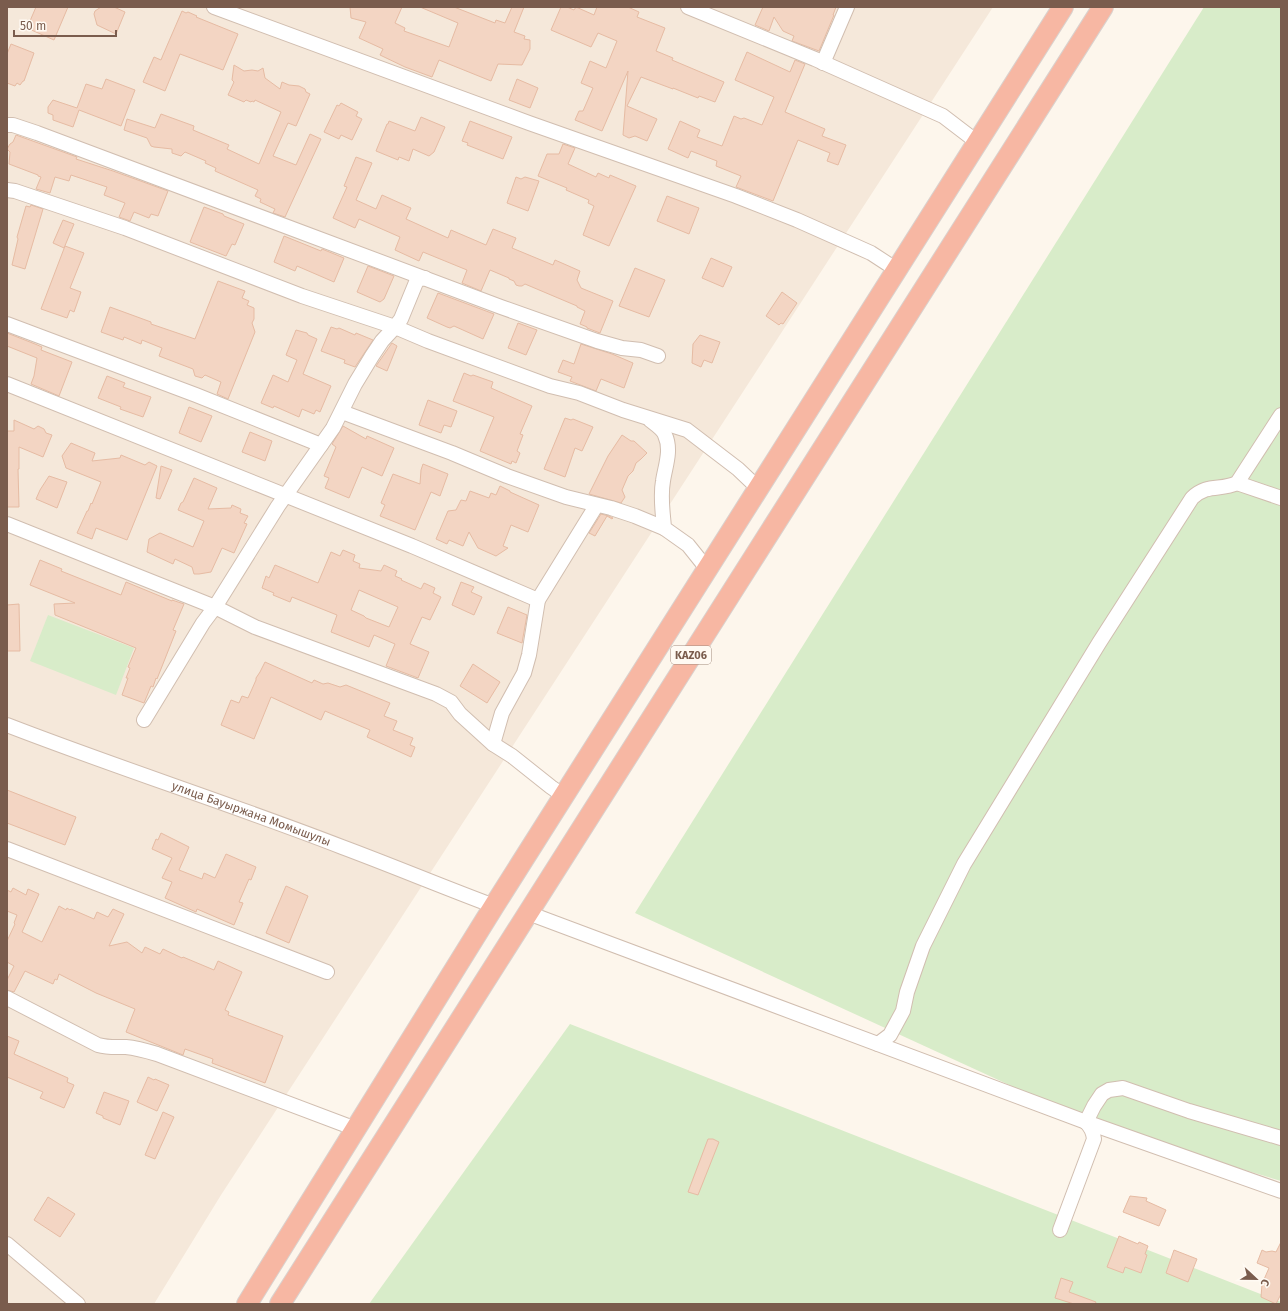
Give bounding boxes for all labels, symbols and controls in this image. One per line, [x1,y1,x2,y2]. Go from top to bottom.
scale bar [14,12,116,38]
text: 50 m [20,19,46,33]
road number: KАZ06 [671,646,711,664]
street label: улица Бауыржана Момышулы [170,779,333,849]
north arrow [1236,1259,1276,1299]
text: С [1257,1277,1272,1289]

